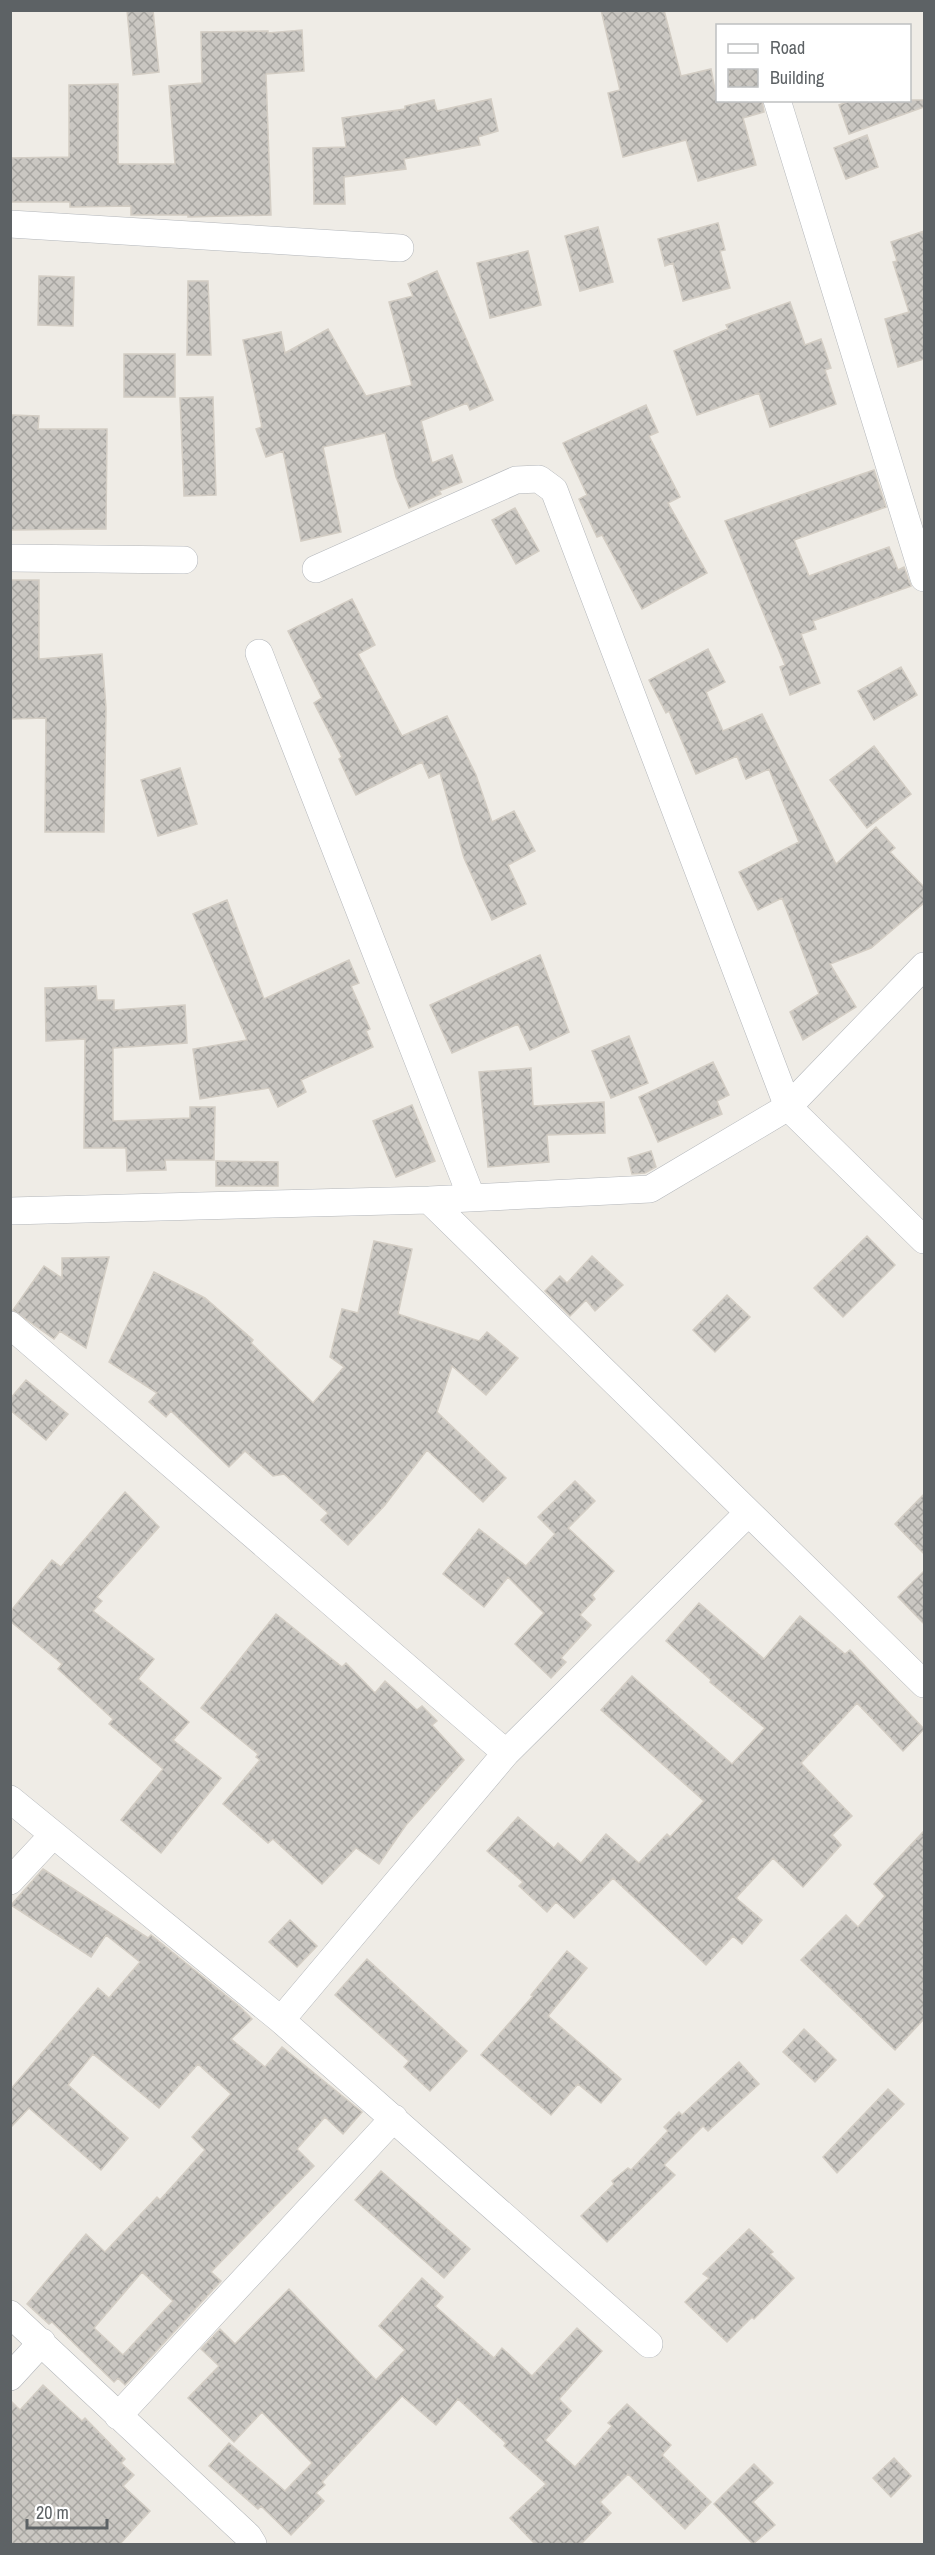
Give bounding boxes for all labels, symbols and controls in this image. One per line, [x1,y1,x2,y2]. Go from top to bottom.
legend [716,24,911,102]
text: Road [770,35,805,60]
text: Building [770,65,825,90]
scale bar [27,2492,106,2530]
text: 20 m [36,2500,69,2525]

